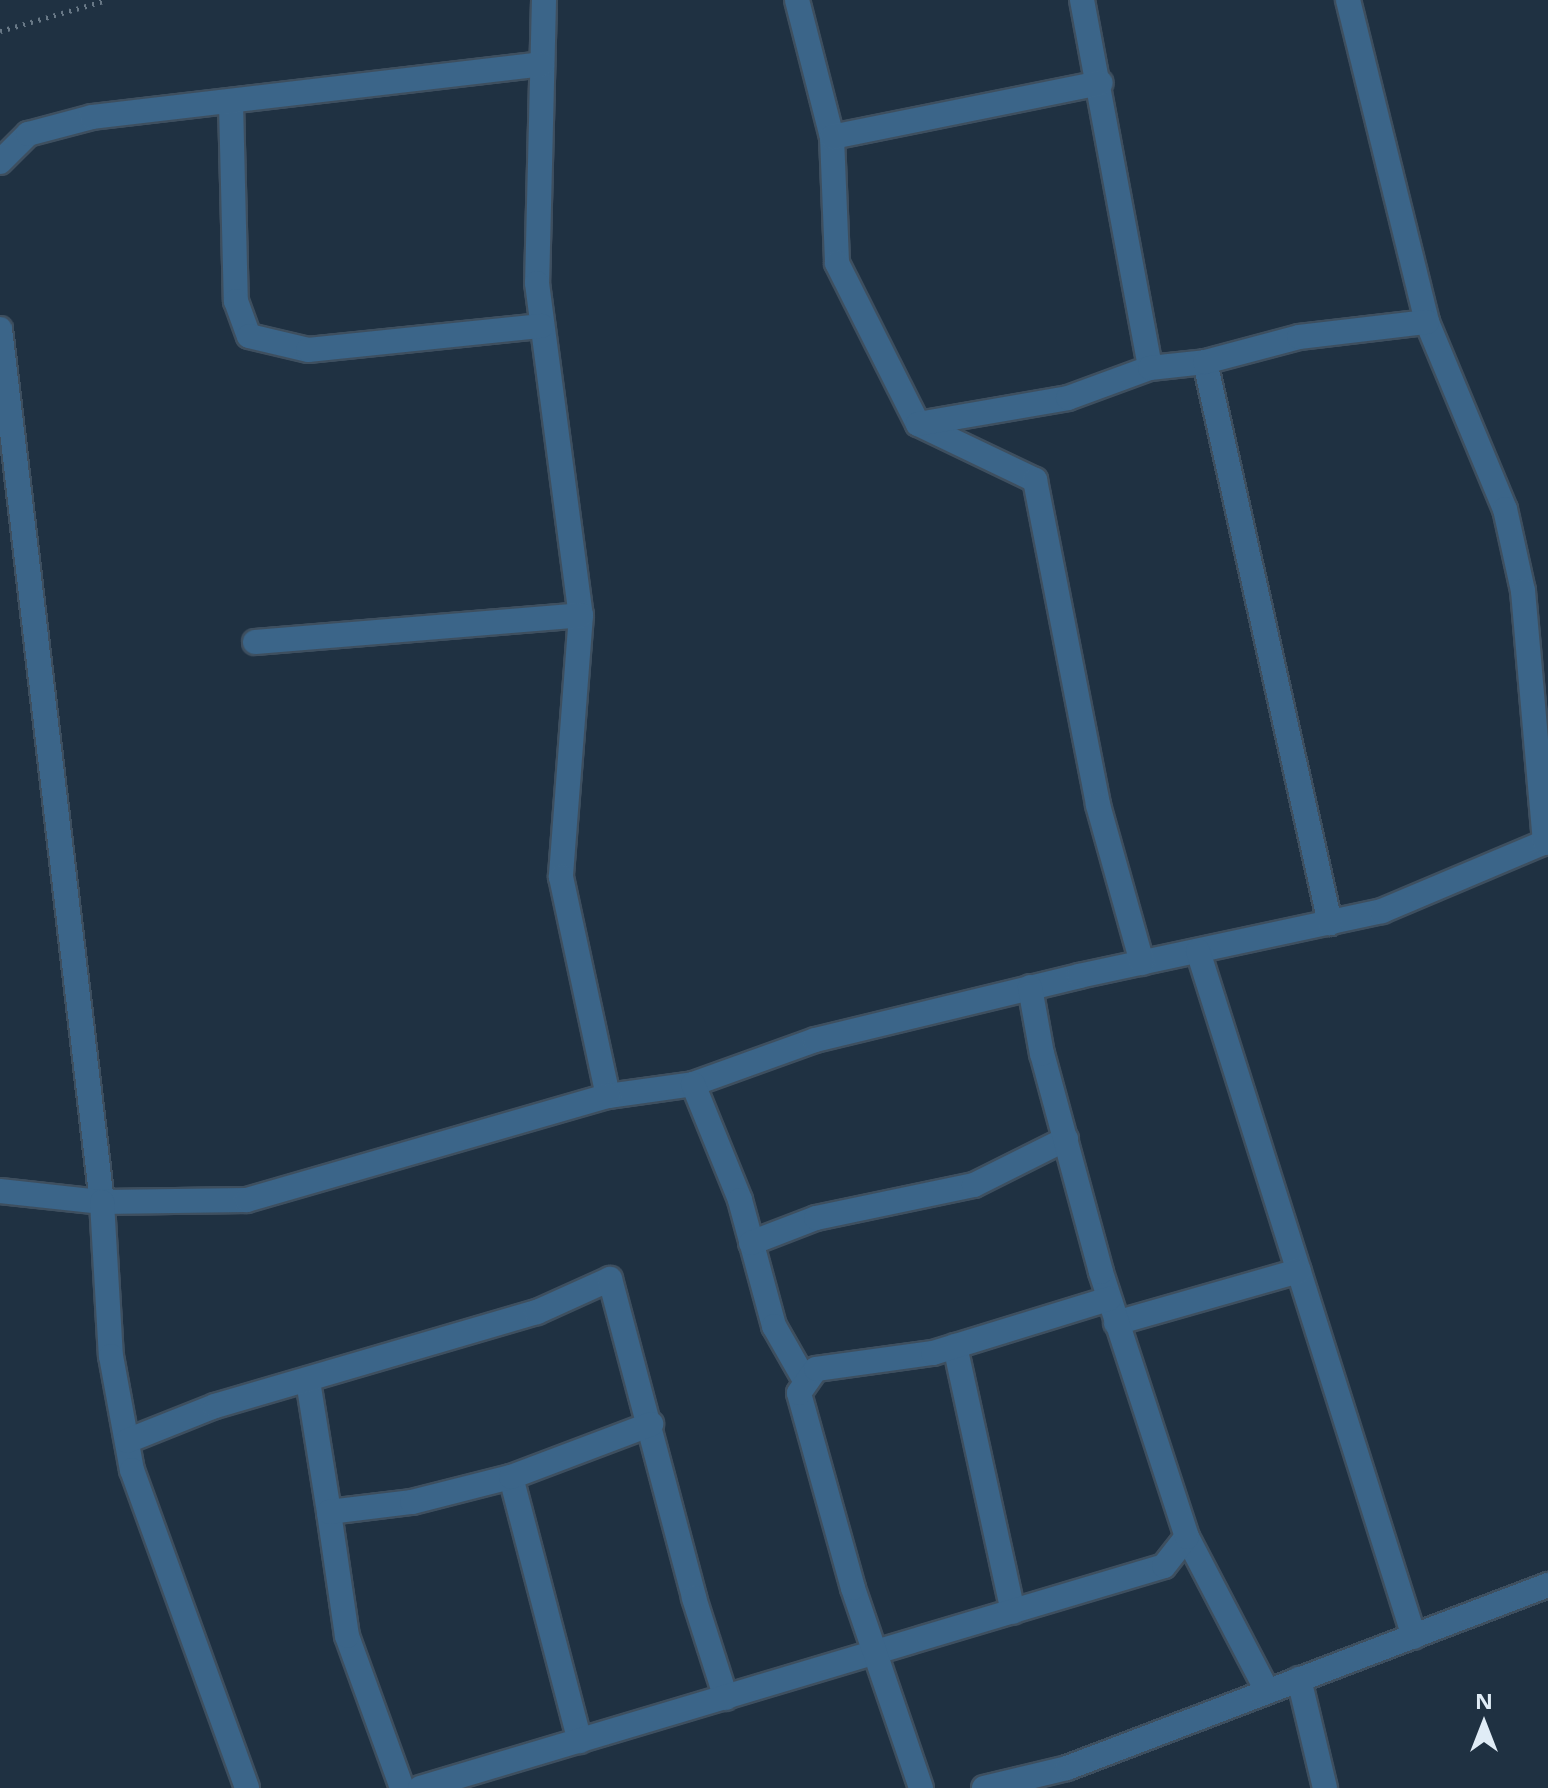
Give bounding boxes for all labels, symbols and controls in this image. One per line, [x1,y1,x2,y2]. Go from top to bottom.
north arrow [1444,1684,1524,1764]
text: N [1475,1685,1493,1715]

